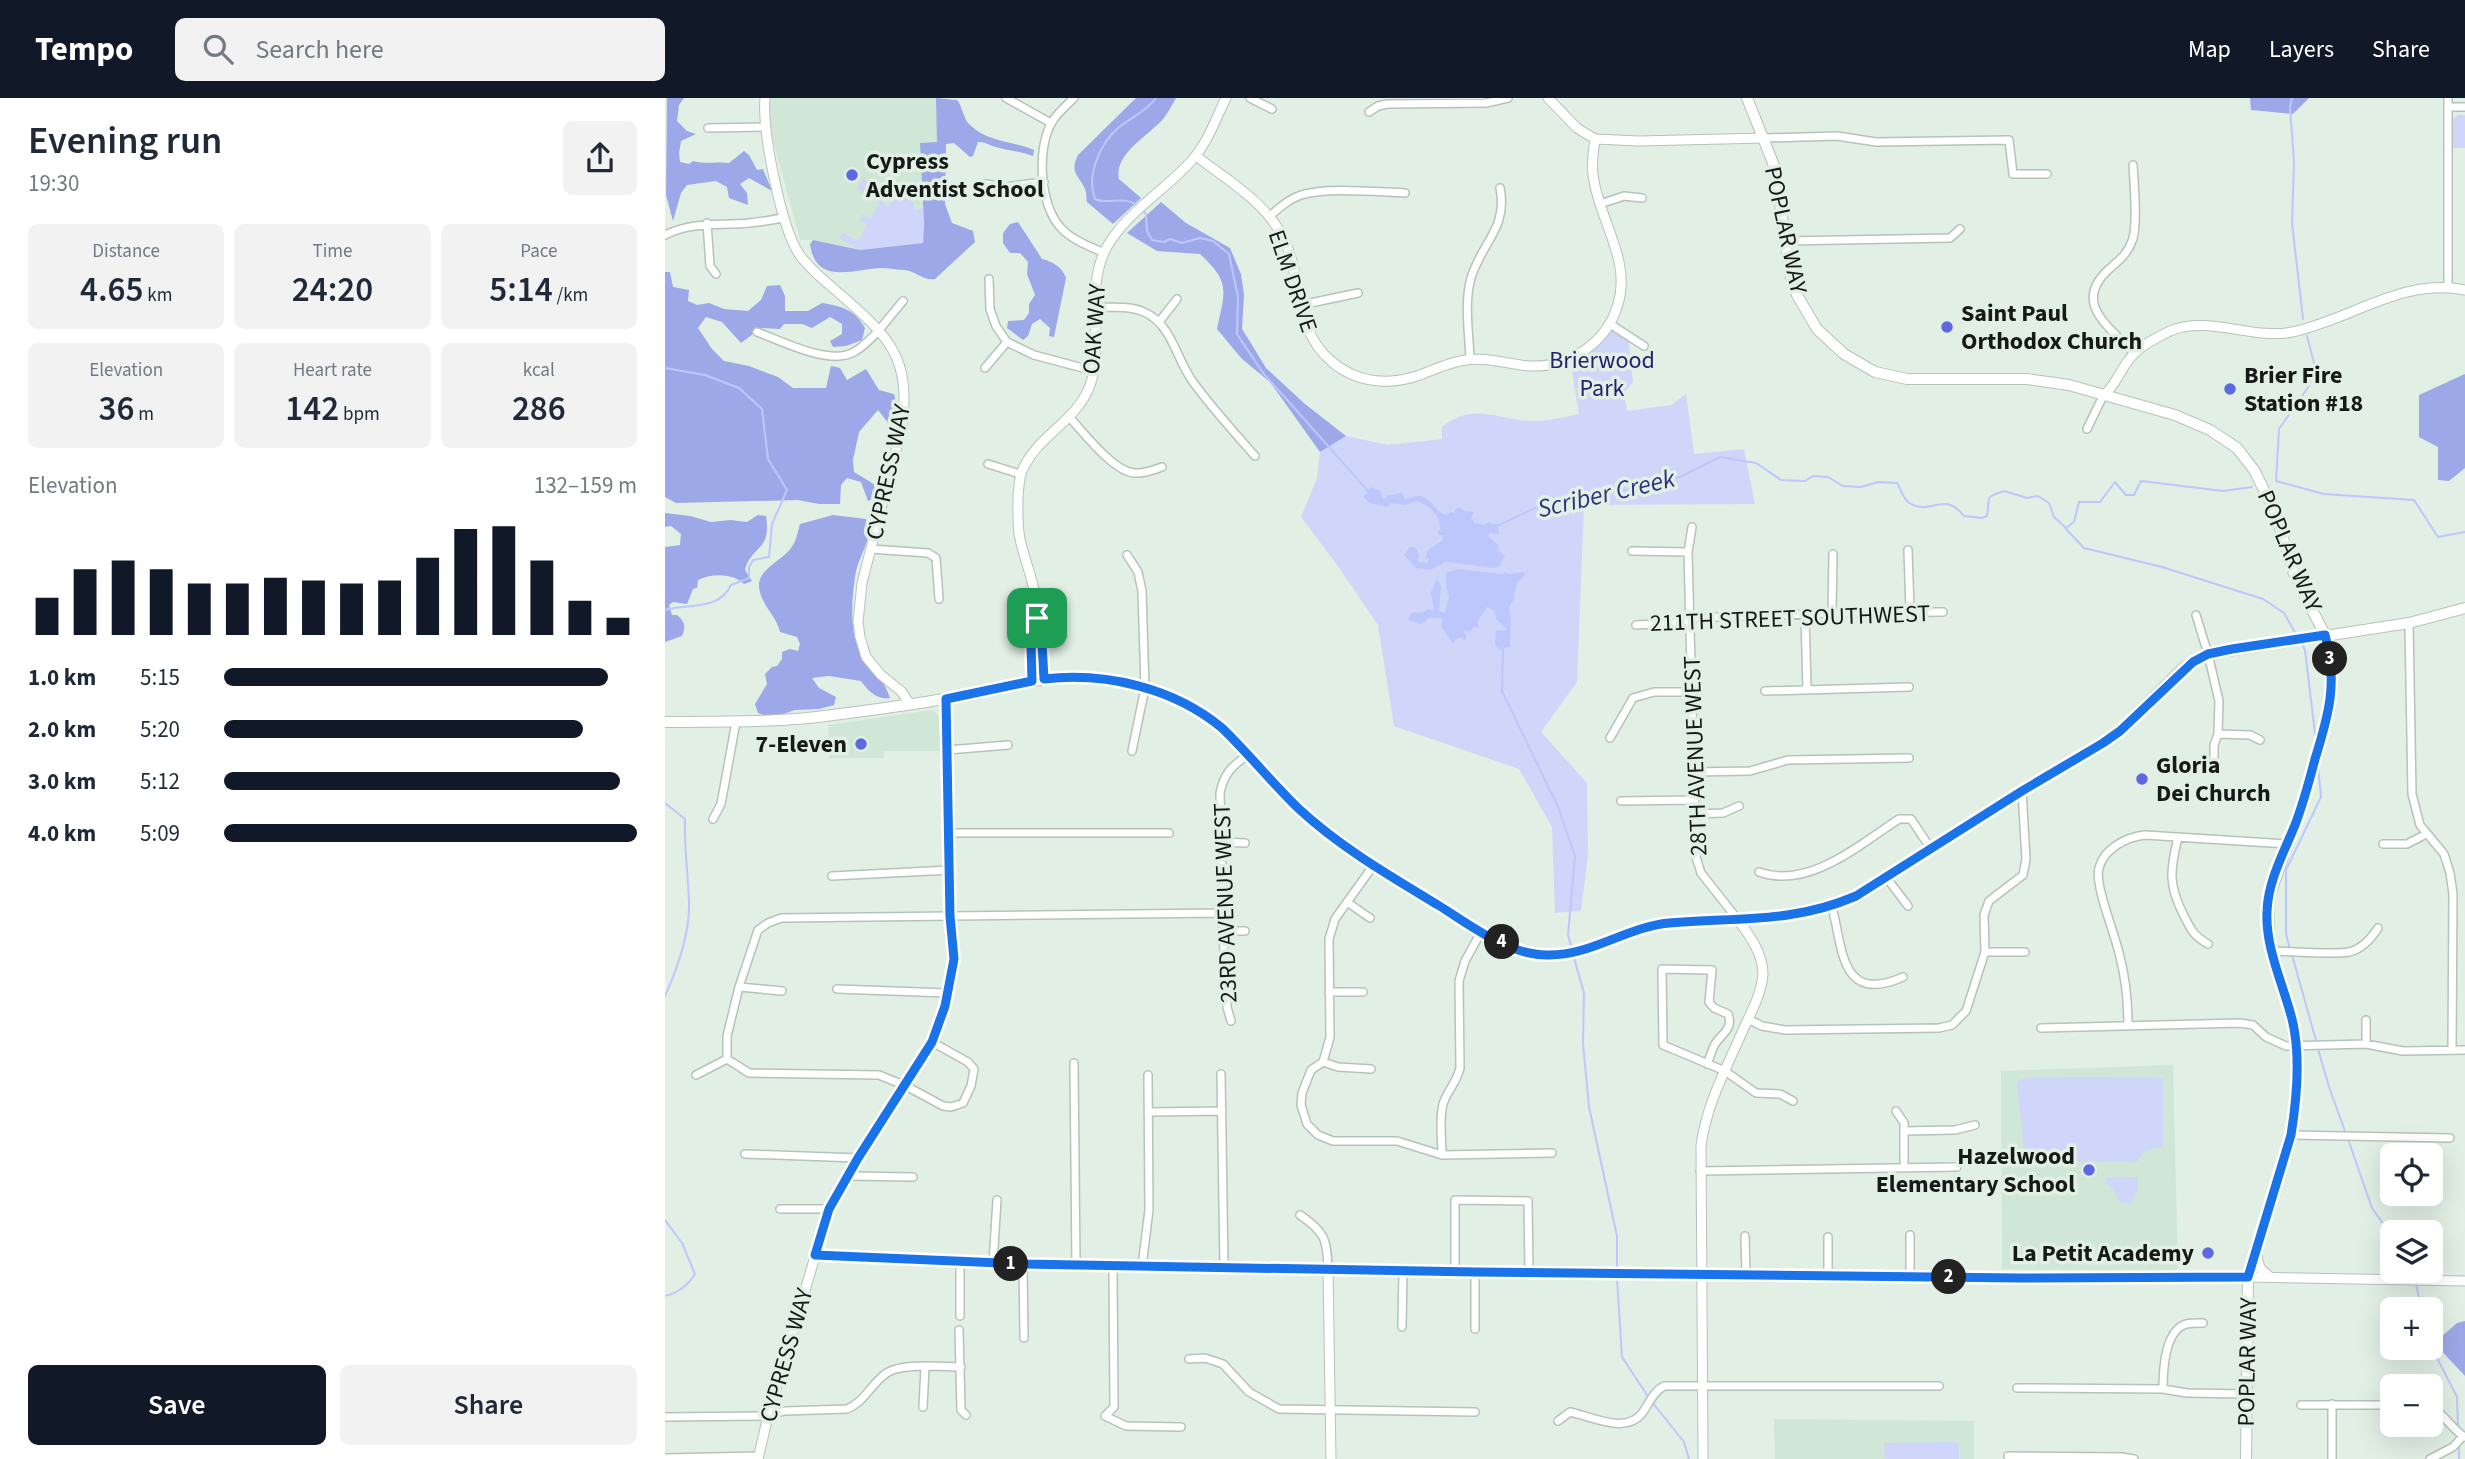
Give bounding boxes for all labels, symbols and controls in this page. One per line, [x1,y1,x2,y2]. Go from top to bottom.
search box [175,18,665,81]
text: Tempo [35,26,133,73]
icon: search [199,30,237,68]
text: Search here [255,31,384,68]
text: Map [2188,32,2231,67]
text: Layers [2269,32,2334,67]
text: Share [2372,32,2430,67]
text: Evening run [28,114,222,168]
button: share [563,121,637,195]
place label: Cypress Adventist School [865,144,1044,207]
street label: POPLAR WAY [1755,163,1816,298]
text: 19:30 [28,167,79,200]
marker: Cypress Adventist School [844,167,860,183]
street label: ELM DRIVE [1259,225,1326,337]
text: Distance [92,238,160,265]
text: Time [312,238,353,265]
text: Pace [520,238,557,265]
text: 4.65 [80,265,143,315]
text: 24:20 [292,265,373,315]
text: 5:14 [489,265,553,315]
text: km [143,282,172,309]
text: /km [553,282,588,309]
street label: OAK WAY [1074,282,1115,375]
place label: Saint Paul Orthodox Church [1961,296,2142,359]
marker: Saint Paul Orthodox Church [1939,319,1955,335]
park label: Brierwood Park [1549,343,1655,406]
text: Elevation [89,357,163,384]
text: Heart rate [293,357,372,384]
text: kcal [523,357,555,384]
place label: Brier Fire Station #18 [2244,358,2363,421]
marker: Brier Fire Station #18 [2222,381,2238,397]
text: 36 [98,384,134,434]
text: 142 [285,384,339,434]
text: 286 [512,384,566,434]
street label: CYPRESS WAY [857,400,920,543]
text: m [134,401,154,428]
text: bpm [339,401,380,428]
water label: Scriber Creek [1534,460,1679,527]
text: Elevation [28,469,118,502]
text: 132–159 m [534,469,637,502]
street label: POPLAR WAY [2248,485,2331,618]
pin [1007,588,1067,648]
street label: 211TH STREET SOUTHWEST [1649,596,1931,641]
icon: arrive [1018,599,1056,637]
pin: 3 [2313,642,2347,676]
text: 3 [2324,645,2335,672]
street label: 28TH AVENUE WEST [1675,655,1716,857]
text: 1.0 km [28,661,96,694]
text: 5:15 [140,661,180,694]
text: 2.0 km [28,713,96,746]
text: 5:20 [140,713,180,746]
place label: 7-Eleven [756,727,847,762]
marker: 7-Eleven [853,736,869,752]
place label: Gloria Dei Church [2156,748,2271,811]
text: 3.0 km [28,765,96,798]
text: 5:12 [140,765,180,798]
marker: Gloria Dei Church [2134,771,2150,787]
street label: 23RD AVENUE WEST [1205,802,1246,1004]
text: 4.0 km [28,817,96,850]
text: 5:09 [140,817,180,850]
pin: 4 [1485,924,1519,960]
text: 4 [1496,928,1507,955]
place label: Hazelwood Elementary School [1876,1139,2075,1202]
map controls [2380,1143,2443,1437]
button: locate [2380,1143,2443,1206]
marker: Hazelwood Elementary School [2081,1162,2097,1178]
button: layers [2380,1220,2443,1283]
place label: La Petit Academy [2012,1236,2194,1271]
marker: La Petit Academy [2200,1245,2216,1261]
pin: 1 [993,1246,1029,1282]
text: 1 [1005,1250,1016,1277]
pin: 2 [1931,1260,1967,1294]
text: 2 [1943,1263,1954,1290]
street label: CYPRESS WAY [751,1283,822,1426]
street label: POPLAR WAY [2229,1296,2266,1427]
button: + [2380,1297,2443,1360]
button: Save [28,1365,326,1445]
button: Share [340,1365,637,1445]
button: − [2380,1374,2443,1437]

